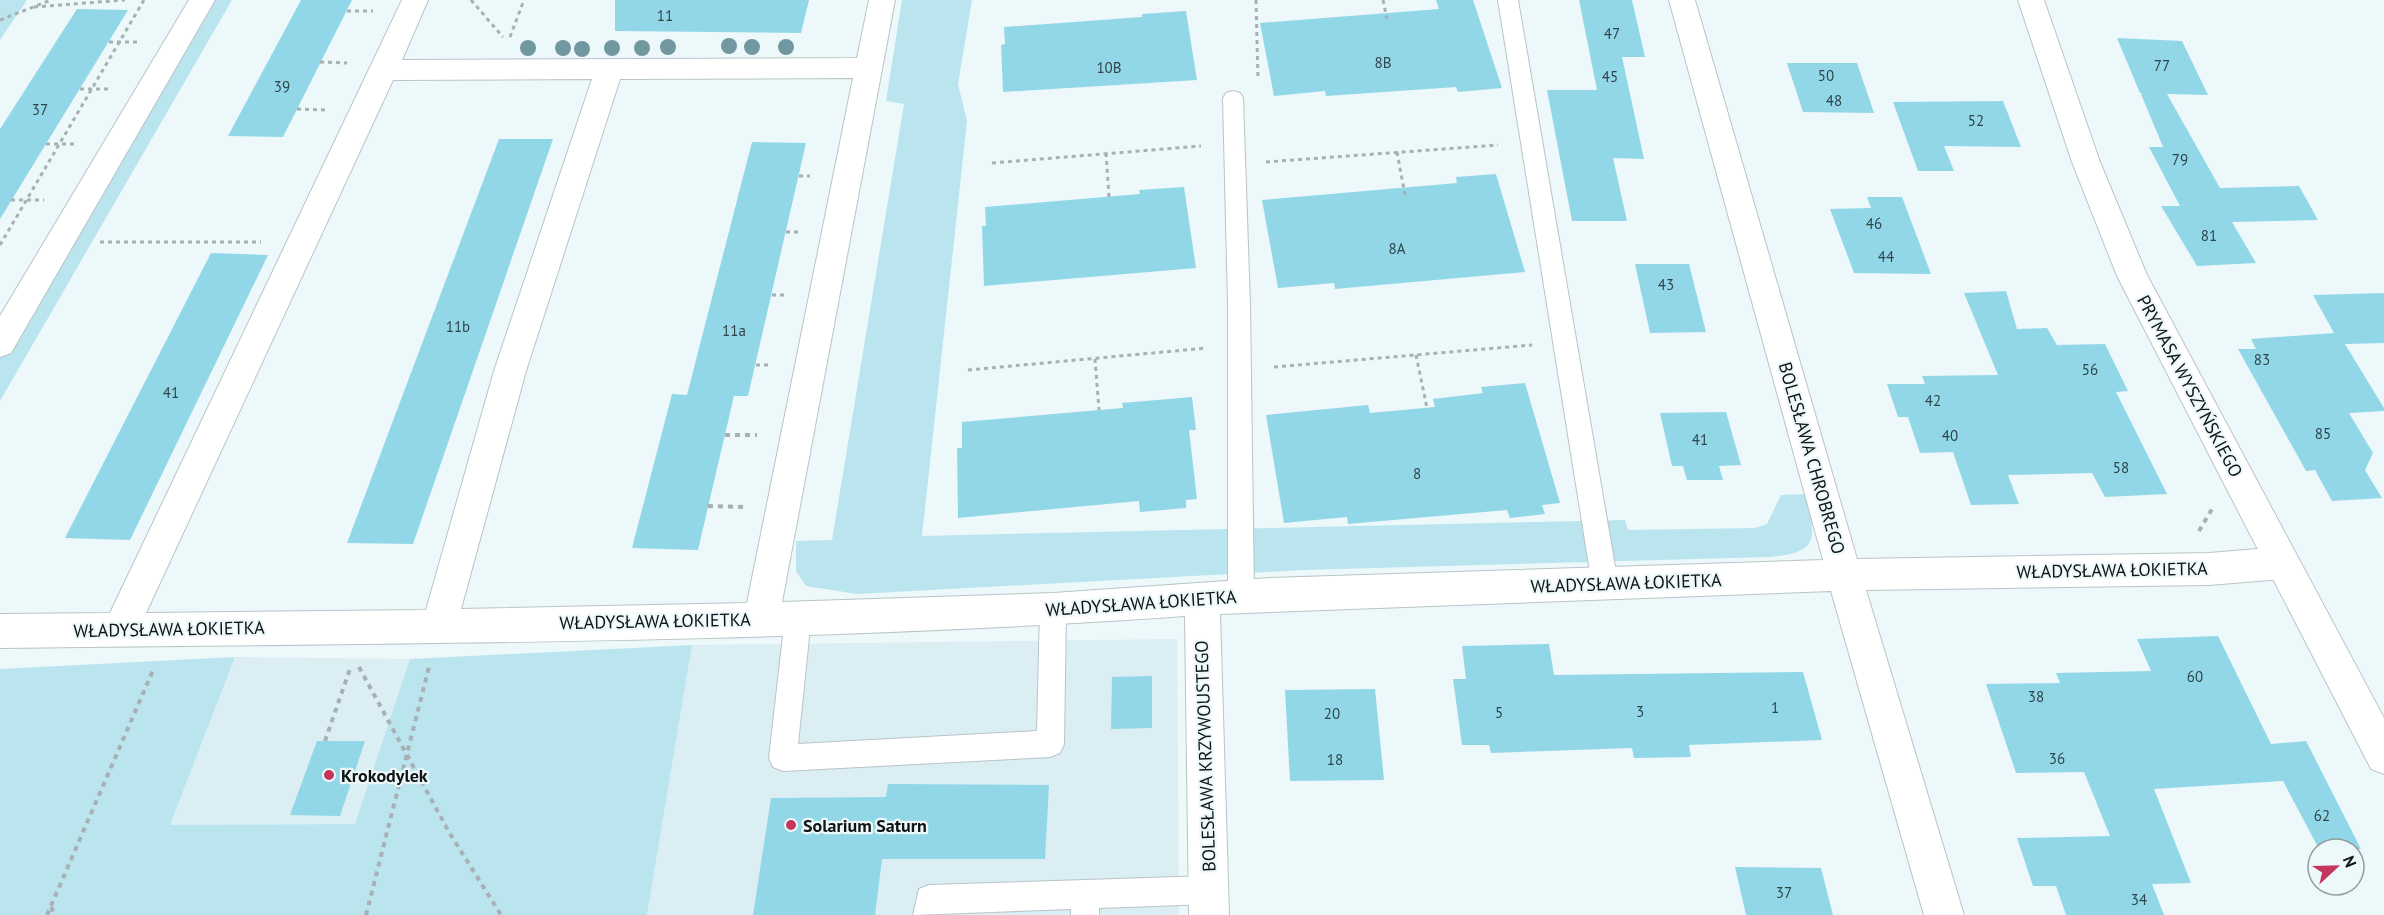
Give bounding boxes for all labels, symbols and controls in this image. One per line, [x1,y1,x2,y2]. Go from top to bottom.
house number: 11 [657,6,673,25]
house number: 47 [1604,24,1620,43]
house number: 8B [1375,53,1391,72]
house number: 77 [2154,56,2170,75]
house number: 10B [1096,58,1122,77]
house number: 50 [1818,66,1834,85]
house number: 45 [1602,67,1618,86]
house number: 39 [274,77,290,96]
house number: 48 [1826,91,1842,110]
house number: 37 [32,100,48,119]
house number: 52 [1968,111,1984,130]
house number: 79 [2172,150,2188,169]
house number: 46 [1866,214,1882,233]
house number: 81 [2201,226,2217,245]
house number: 8A [1389,239,1406,258]
house number: 44 [1878,247,1894,266]
house number: 43 [1658,275,1674,294]
street label: PRYMASA WYSZYŃSKIEGO [2132,291,2248,481]
house number: 11b [446,317,470,336]
house number: 11a [722,321,746,340]
house number: 83 [2254,350,2270,369]
street label: BOLESŁAWA CHROBREGO [1774,359,1850,557]
house number: 56 [2082,360,2098,379]
house number: 41 [163,383,179,402]
house number: 42 [1925,391,1941,410]
house number: 85 [2315,424,2331,443]
house number: 40 [1942,426,1958,445]
house number: 41 [1692,430,1708,449]
house number: 58 [2113,458,2129,477]
house number: 8 [1413,464,1421,483]
street label: WŁADYSŁAWA ŁOKIETKA [2016,557,2208,583]
street label: WŁADYSŁAWA ŁOKIETKA [1530,568,1722,598]
street label: WŁADYSŁAWA ŁOKIETKA [1045,585,1238,621]
street label: WŁADYSŁAWA ŁOKIETKA [559,608,751,634]
street label: WŁADYSŁAWA ŁOKIETKA [73,616,265,642]
street label: BOLESŁAWA KRZYWOUSTEGO [1189,640,1221,872]
house number: 60 [2187,667,2203,686]
house number: 38 [2028,687,2044,706]
house number: 1 [1771,698,1779,717]
house number: 3 [1636,702,1644,721]
house number: 5 [1495,703,1503,722]
house number: 20 [1324,704,1340,723]
house number: 36 [2049,749,2065,768]
house number: 18 [1327,750,1343,769]
place label: Krokodylek [341,764,428,787]
marker: Krokodylek [322,768,336,782]
house number: 62 [2314,806,2330,825]
place label: Solarium Saturn [803,814,927,837]
marker: Solarium Saturn [784,818,798,832]
north arrow [2306,837,2366,897]
text: N [2339,853,2361,870]
house number: 37 [1776,883,1792,902]
house number: 34 [2131,890,2147,909]

